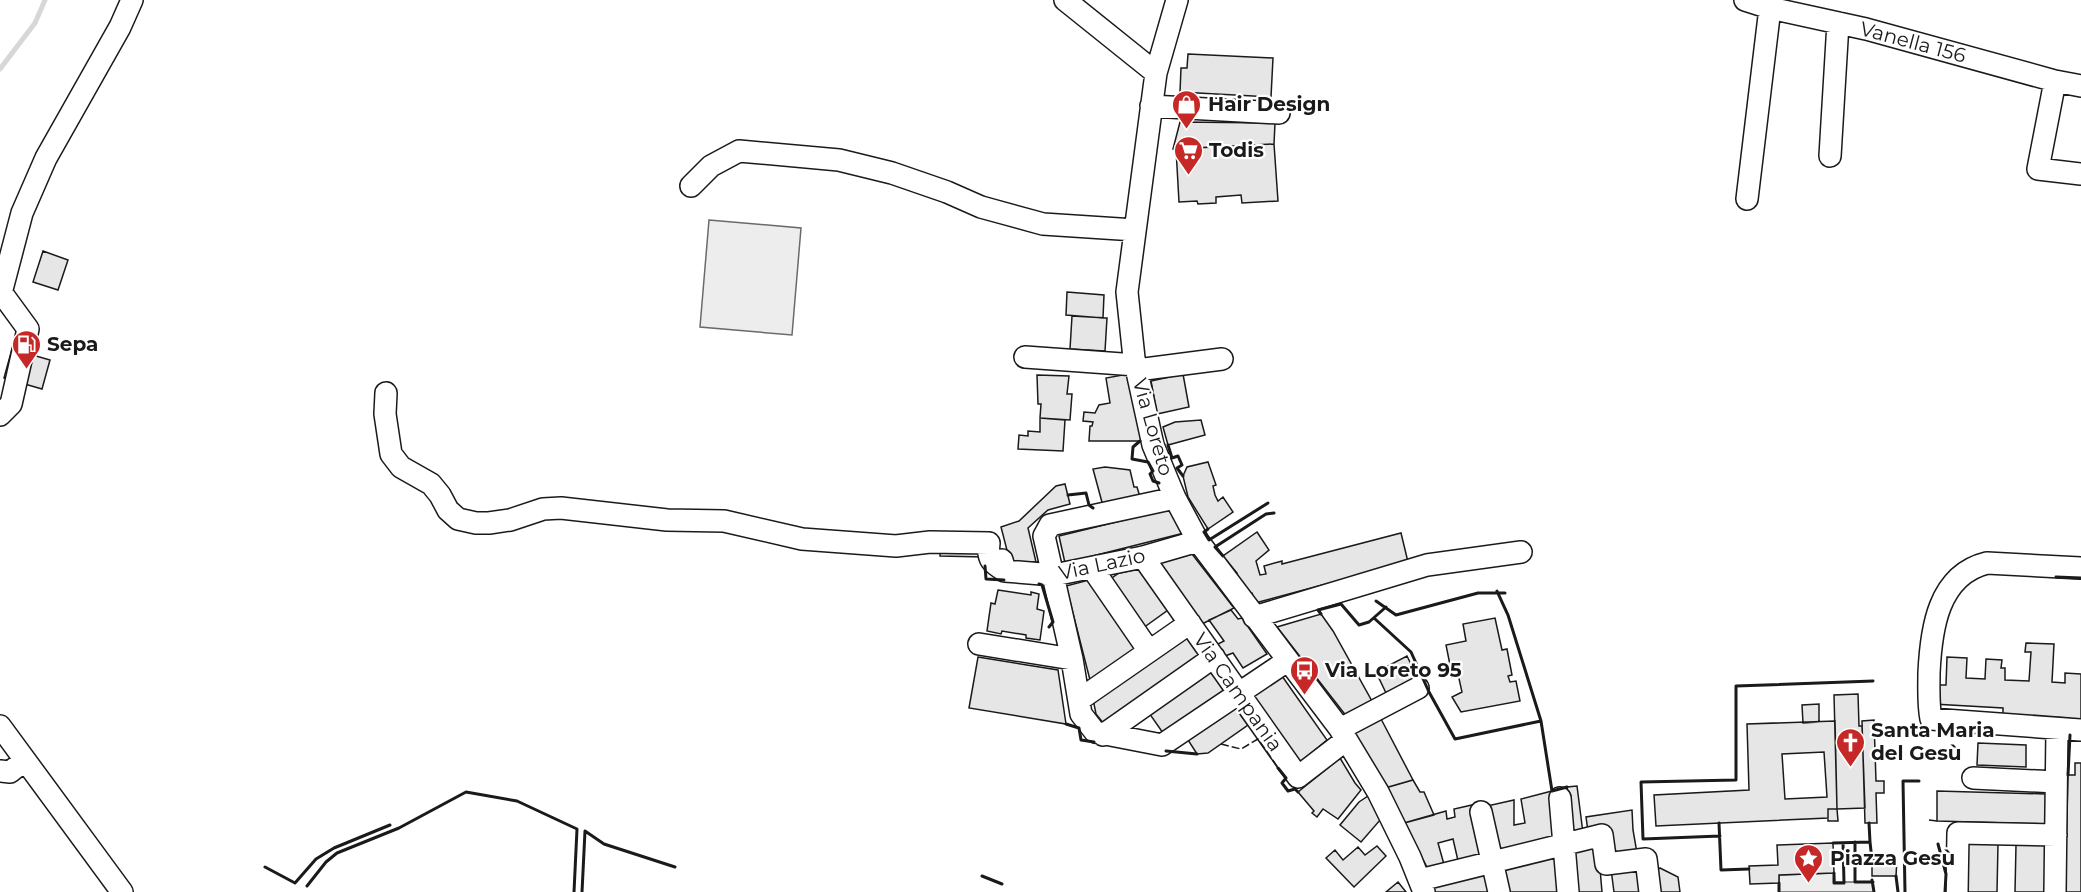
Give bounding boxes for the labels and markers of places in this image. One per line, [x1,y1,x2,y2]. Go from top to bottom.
shop icon: Hair Design [1171,88,1203,130]
place label: Hair Design [1208,92,1330,116]
supermarket icon: Todis [1172,134,1204,176]
place label: Todis [1209,138,1264,162]
fuel station icon: Sepa [10,328,42,370]
place label: Sepa [47,332,98,356]
bus stop icon: Via Loreto 95 [1288,654,1320,696]
place label: Via Loreto 95 [1324,658,1462,682]
place label: Santa Maria del Gesù [1871,718,1995,765]
church icon: Santa Maria del Gesù [1834,726,1866,768]
place icon: Piazza Gesù [1793,842,1825,884]
place label: Piazza Gesù [1830,846,1955,870]

